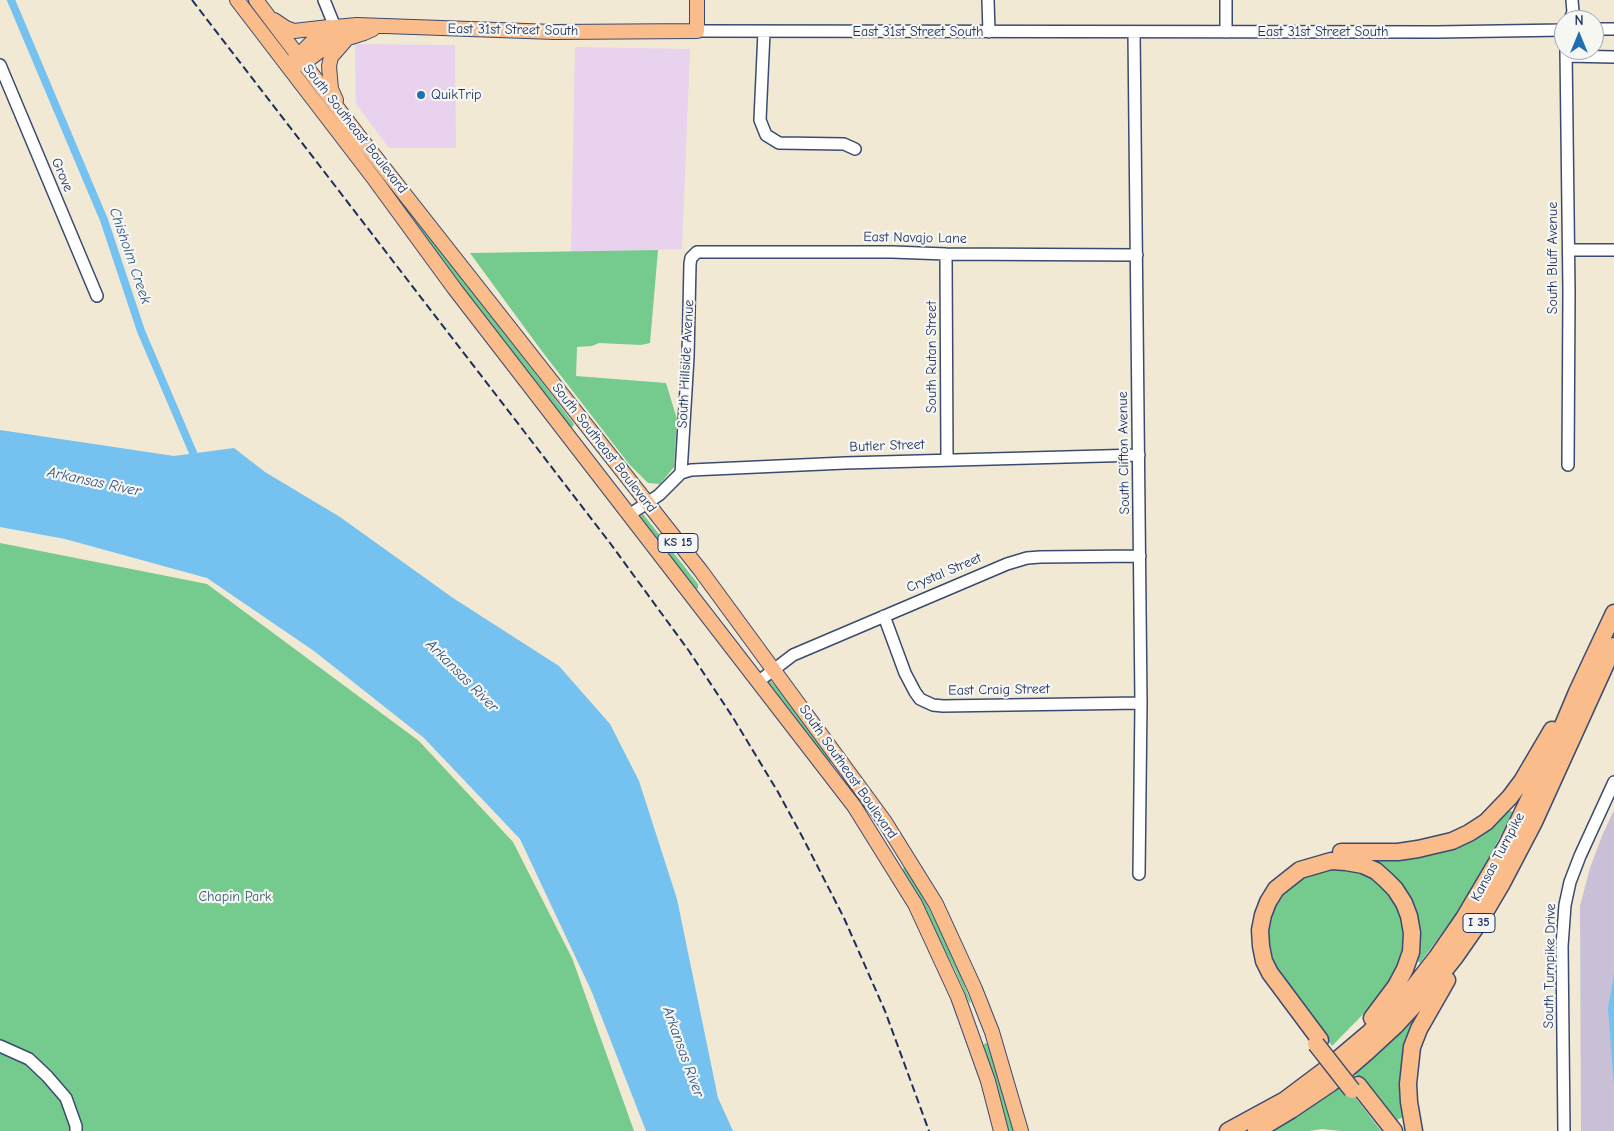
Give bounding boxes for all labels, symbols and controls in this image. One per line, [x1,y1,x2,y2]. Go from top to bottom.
north arrow [1554,10,1604,60]
text: N [1574,12,1584,29]
street label: East 31st Street South [447,20,579,40]
street label: East 31st Street South [853,24,983,40]
street label: East 31st Street South [1258,24,1388,40]
street label: South Southeast Boulevard [299,61,411,197]
place label: QuikTrip [431,87,481,103]
marker: QuikTrip [415,89,427,101]
street label: Grove [47,156,77,194]
street label: South Bluff Avenue [1545,202,1561,314]
water label: Chisholm Creek [105,205,155,307]
street label: East Navajo Lane [863,229,967,247]
street label: South Hillside Avenue [674,299,698,429]
street label: South Rutan Street [924,301,940,413]
street label: South Southeast Boulevard [548,380,660,516]
street label: South Clifton Avenue [1115,391,1133,515]
street label: Butler Street [849,436,925,456]
water label: Arkansas River [46,463,142,501]
road number: KS 15 [658,534,698,552]
street label: Crystal Street [904,550,984,596]
water label: Arkansas River [422,636,502,716]
street label: East Craig Street [948,681,1050,699]
street label: South Southeast Boulevard [795,702,901,842]
street label: Kansas Turnpike [1468,810,1528,904]
park label: Chapin Park [198,889,272,905]
street label: South Turnpike Drive [1541,903,1559,1029]
road number: I 35 [1463,914,1495,932]
water label: Arkansas River [658,1004,708,1100]

